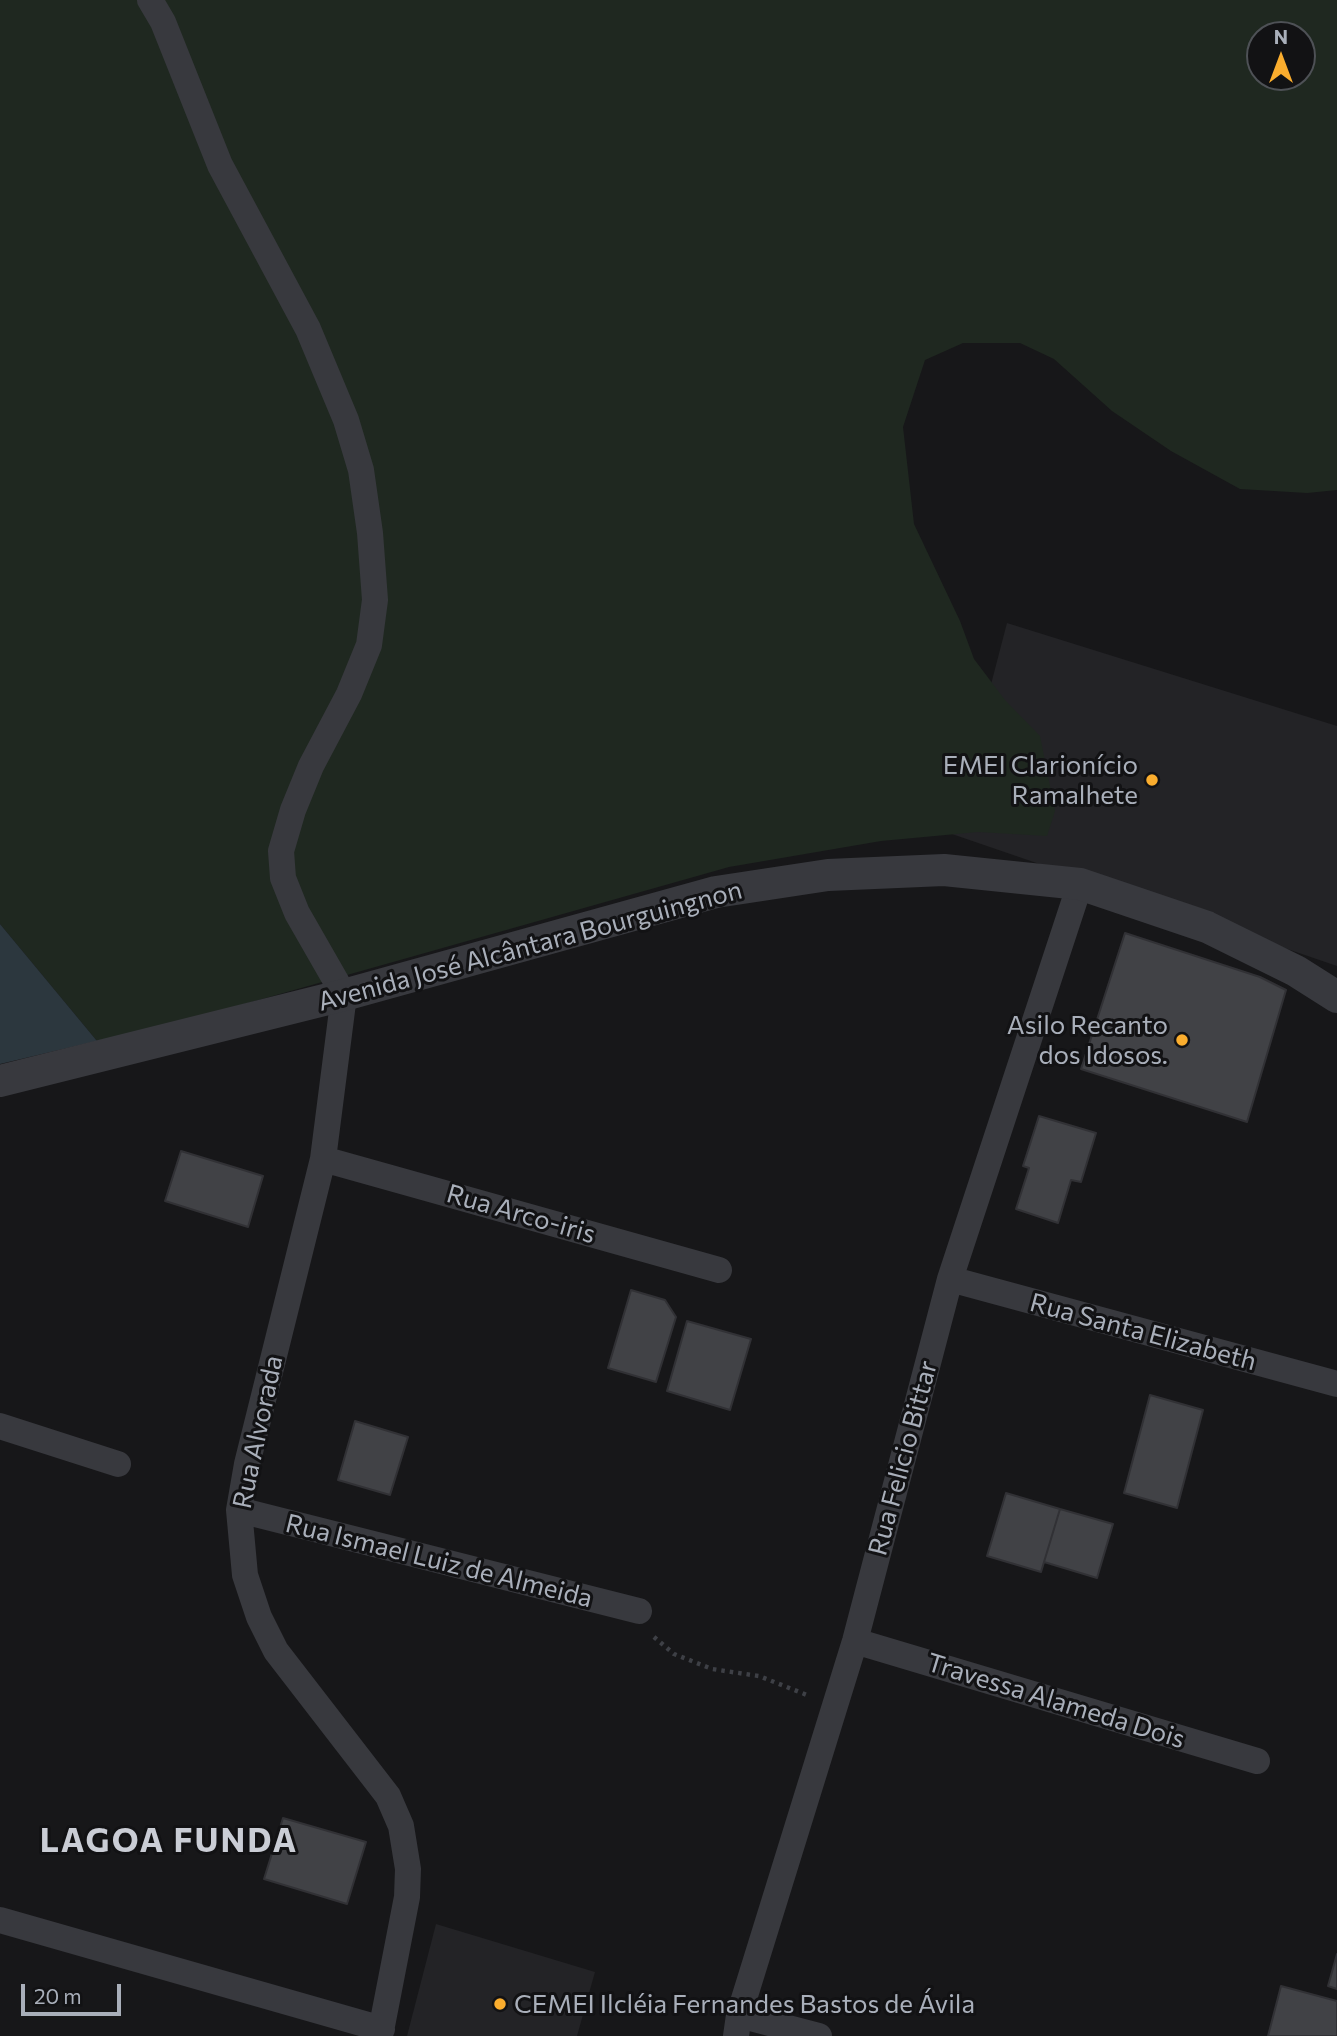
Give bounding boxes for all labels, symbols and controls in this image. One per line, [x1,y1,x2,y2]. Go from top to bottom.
north arrow [1246,21,1316,91]
text: N [1274,25,1288,48]
place label: EMEI Clarionício Ramalhete [943,749,1138,810]
marker: EMEI Clarionício Ramalhete [1144,772,1160,788]
street label: Avenida José Alcântara Bourguingnon [315,874,745,1018]
place label: Asilo Recanto dos Idosos. [1007,1009,1168,1070]
marker: Asilo Recanto dos Idosos. [1174,1032,1190,1048]
street label: Rua Arco-iris [443,1178,599,1250]
street label: Rua Santa Elizabeth [1026,1287,1260,1377]
street label: Rua Alvorada [227,1353,289,1511]
street label: Rua Felicio Bittar [862,1357,944,1559]
street label: Rua Ismael Luiz de Almeida [282,1508,596,1614]
street label: Travessa Alameda Dois [923,1647,1189,1755]
district label: LAGOA FUNDA [41,1821,297,1861]
scale bar [24,1969,124,2013]
text: 20 m [34,1983,82,2008]
place label: CEMEI Ilcléia Fernandes Bastos de Ávila [514,1988,975,2020]
marker: CEMEI Ilcléia Fernandes Bastos de Ávila [492,1996,508,2012]

